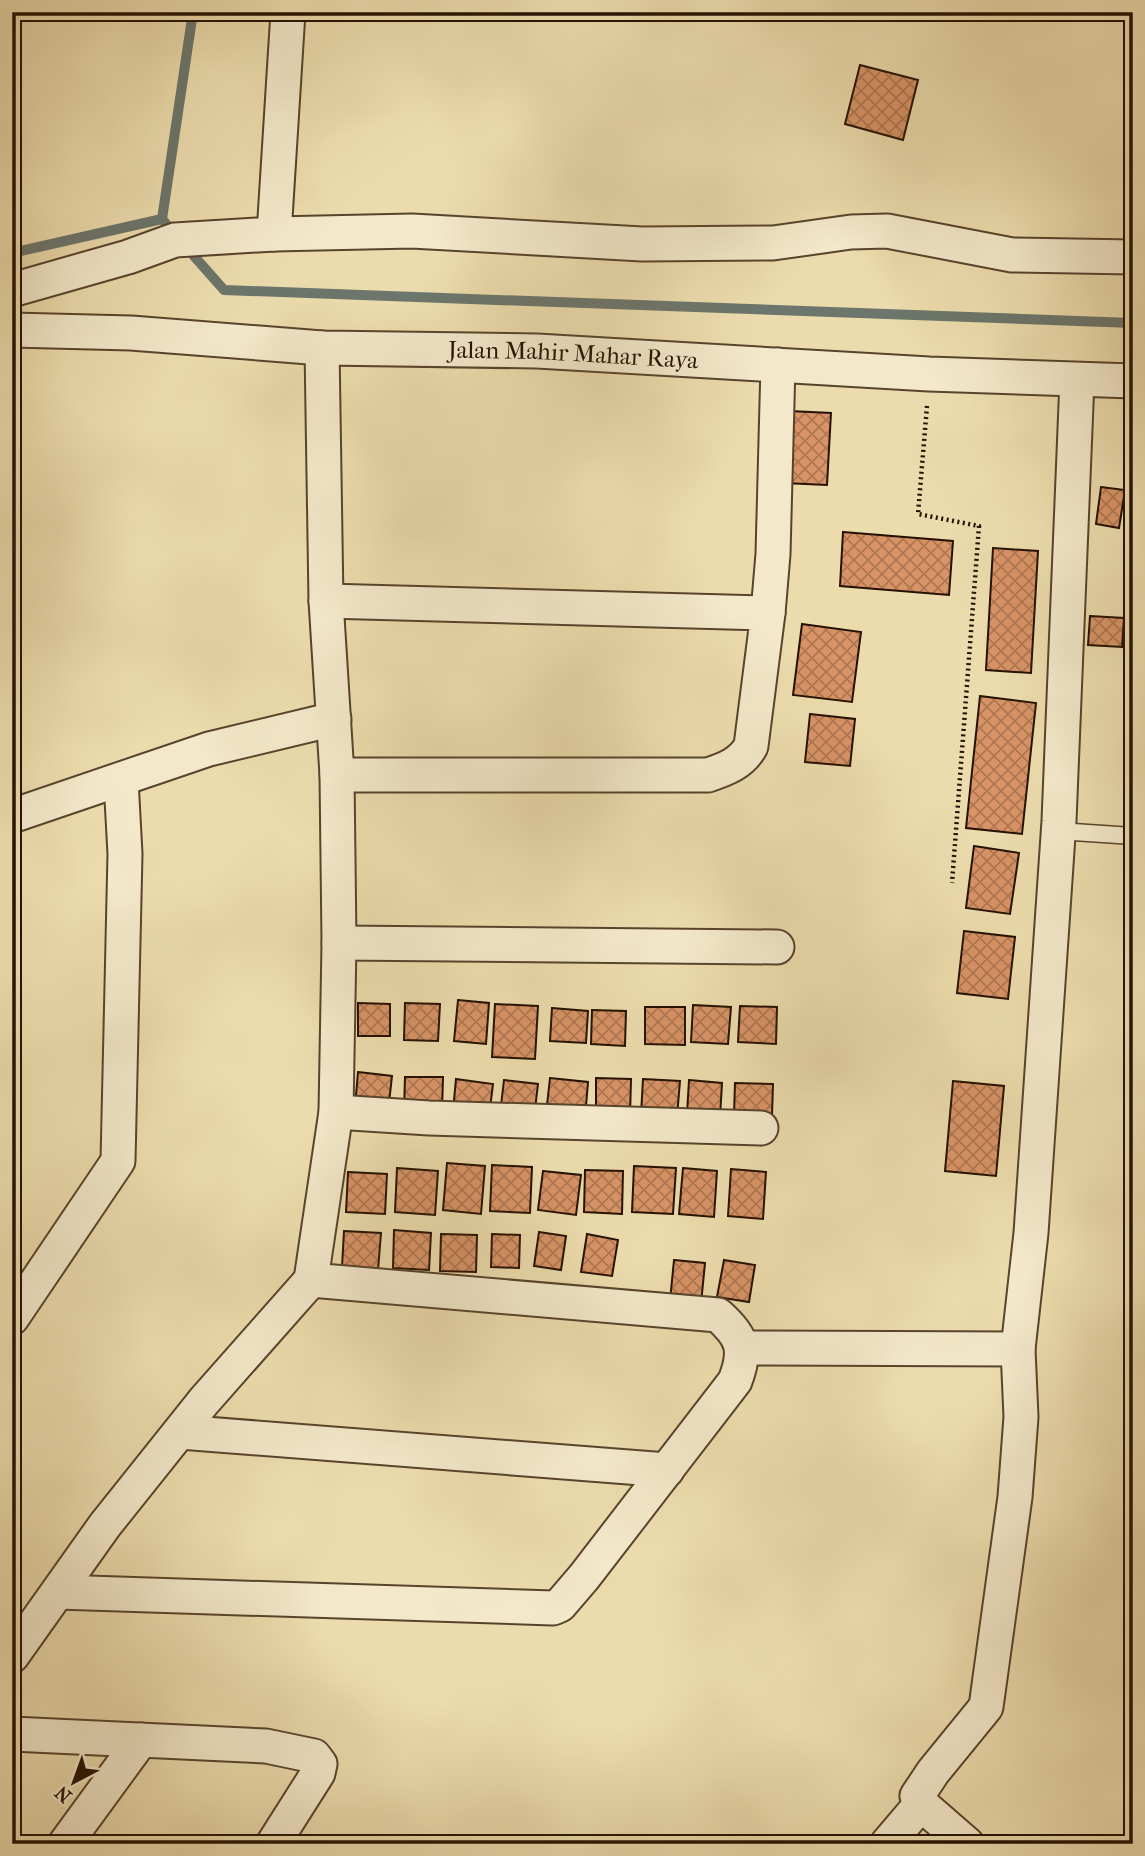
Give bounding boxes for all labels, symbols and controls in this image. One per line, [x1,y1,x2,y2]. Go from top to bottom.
street label: Jalan Mahir Mahar Raya [446,336,700,374]
north arrow [38,1748,108,1818]
text: N [50,1781,76,1807]

